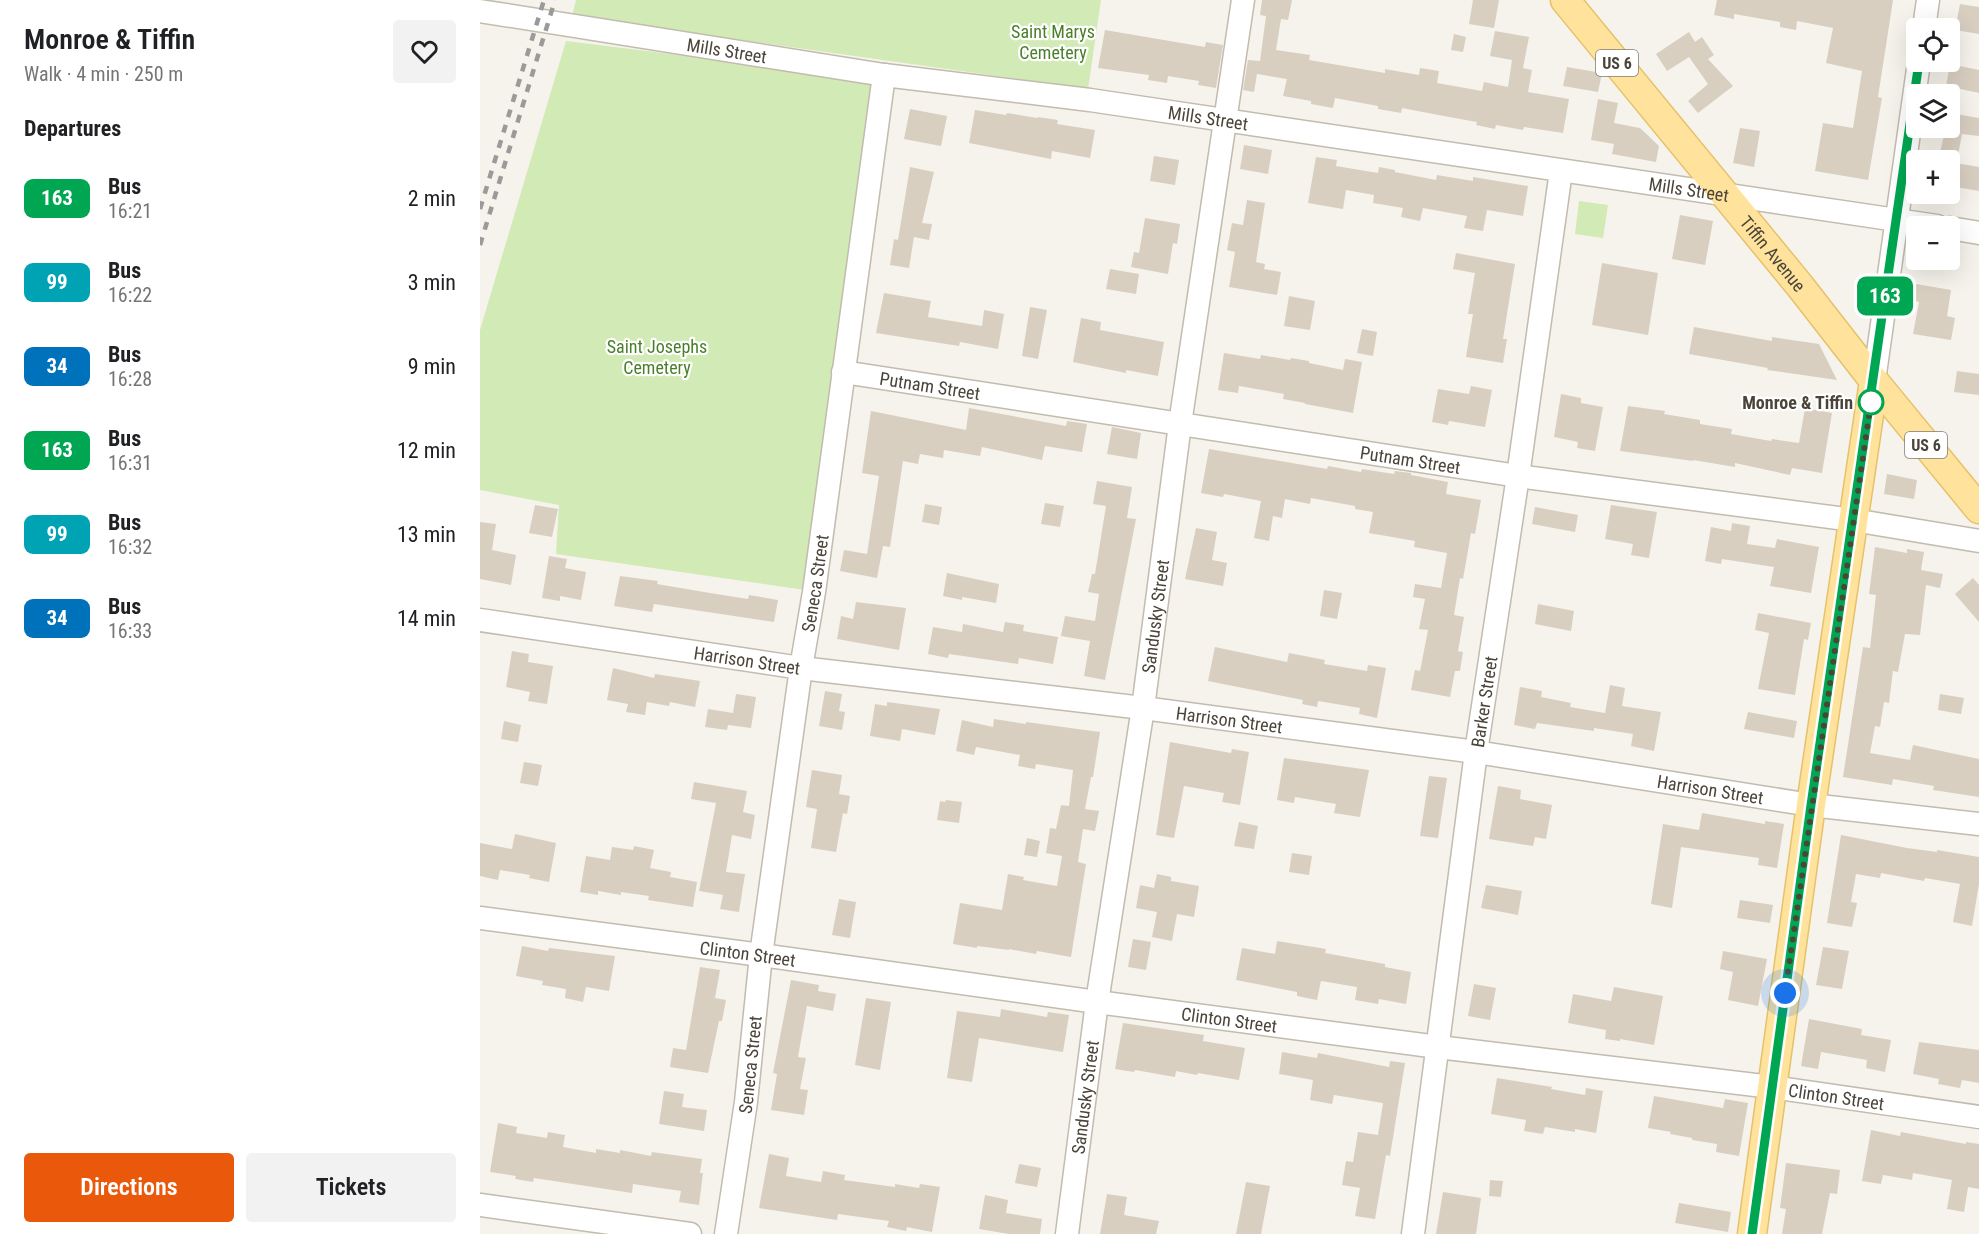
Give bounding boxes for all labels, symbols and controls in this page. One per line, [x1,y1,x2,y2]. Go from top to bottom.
map controls [1906,18,1960,270]
button: locate [1906,18,1960,72]
button: heart [393,20,456,83]
park label: Saint Marys Cemetery [1011,21,1095,63]
text: Monroe & Tiffin [24,23,195,56]
street label: Mills Street [685,33,768,67]
road number: US 6 [1596,50,1638,76]
text: Walk · 4 min · 250 m [24,62,183,86]
button: layers [1906,84,1960,138]
street label: Mills Street [1167,101,1250,134]
text: Departures [24,116,121,141]
button: + [1906,150,1960,204]
street label: Mills Street [1647,173,1730,205]
text: Bus [108,174,141,199]
text: 163 [41,186,73,210]
text: 2 min [408,186,456,211]
text: 16:21 [108,199,152,223]
street label: Tiffin Avenue [1736,211,1810,295]
button: − [1906,216,1960,270]
text: Bus [108,258,141,283]
text: 99 [46,270,68,294]
text: 3 min [408,270,456,295]
line badge: 163 [1850,276,1920,316]
text: 16:22 [108,283,152,307]
text: 163 [1869,284,1901,308]
park label: Saint Josephs Cemetery [607,336,707,378]
text: Bus [108,342,141,367]
text: 34 [46,354,68,378]
text: 9 min [408,354,456,379]
text: 16:28 [108,367,152,391]
street label: Putnam Street [878,367,982,403]
marker: Monroe & Tiffin [1858,389,1884,415]
place label: Monroe & Tiffin [1742,392,1853,413]
text: Bus [108,426,141,451]
road number: US 6 [1905,432,1947,458]
text: 163 [41,438,73,462]
text: 12 min [397,438,456,463]
street label: Putnam Street [1359,441,1462,477]
text: 16:31 [108,451,152,475]
text: Bus [108,510,141,535]
text: 99 [46,522,68,546]
text: 13 min [397,522,456,547]
street label: Seneca Street [797,533,832,633]
text: 16:32 [108,535,152,559]
street label: Sandusky Street [1137,558,1173,674]
text: Bus [108,594,141,619]
text: 34 [46,606,68,630]
text: 14 min [397,606,456,631]
text: 16:33 [108,619,152,643]
street label: Harrison Street [692,642,802,678]
street label: Barker Street [1466,655,1501,749]
street label: Harrison Street [1175,702,1284,737]
street label: Harrison Street [1656,770,1765,808]
street label: Clinton Street [698,937,797,970]
your location [1770,978,1800,1008]
street label: Clinton Street [1180,1003,1278,1036]
street label: Seneca Street [734,1015,765,1115]
street label: Sandusky Street [1067,1039,1102,1155]
street label: Clinton Street [1787,1079,1886,1114]
button: Directions [24,1153,234,1222]
button: Tickets [246,1153,456,1222]

